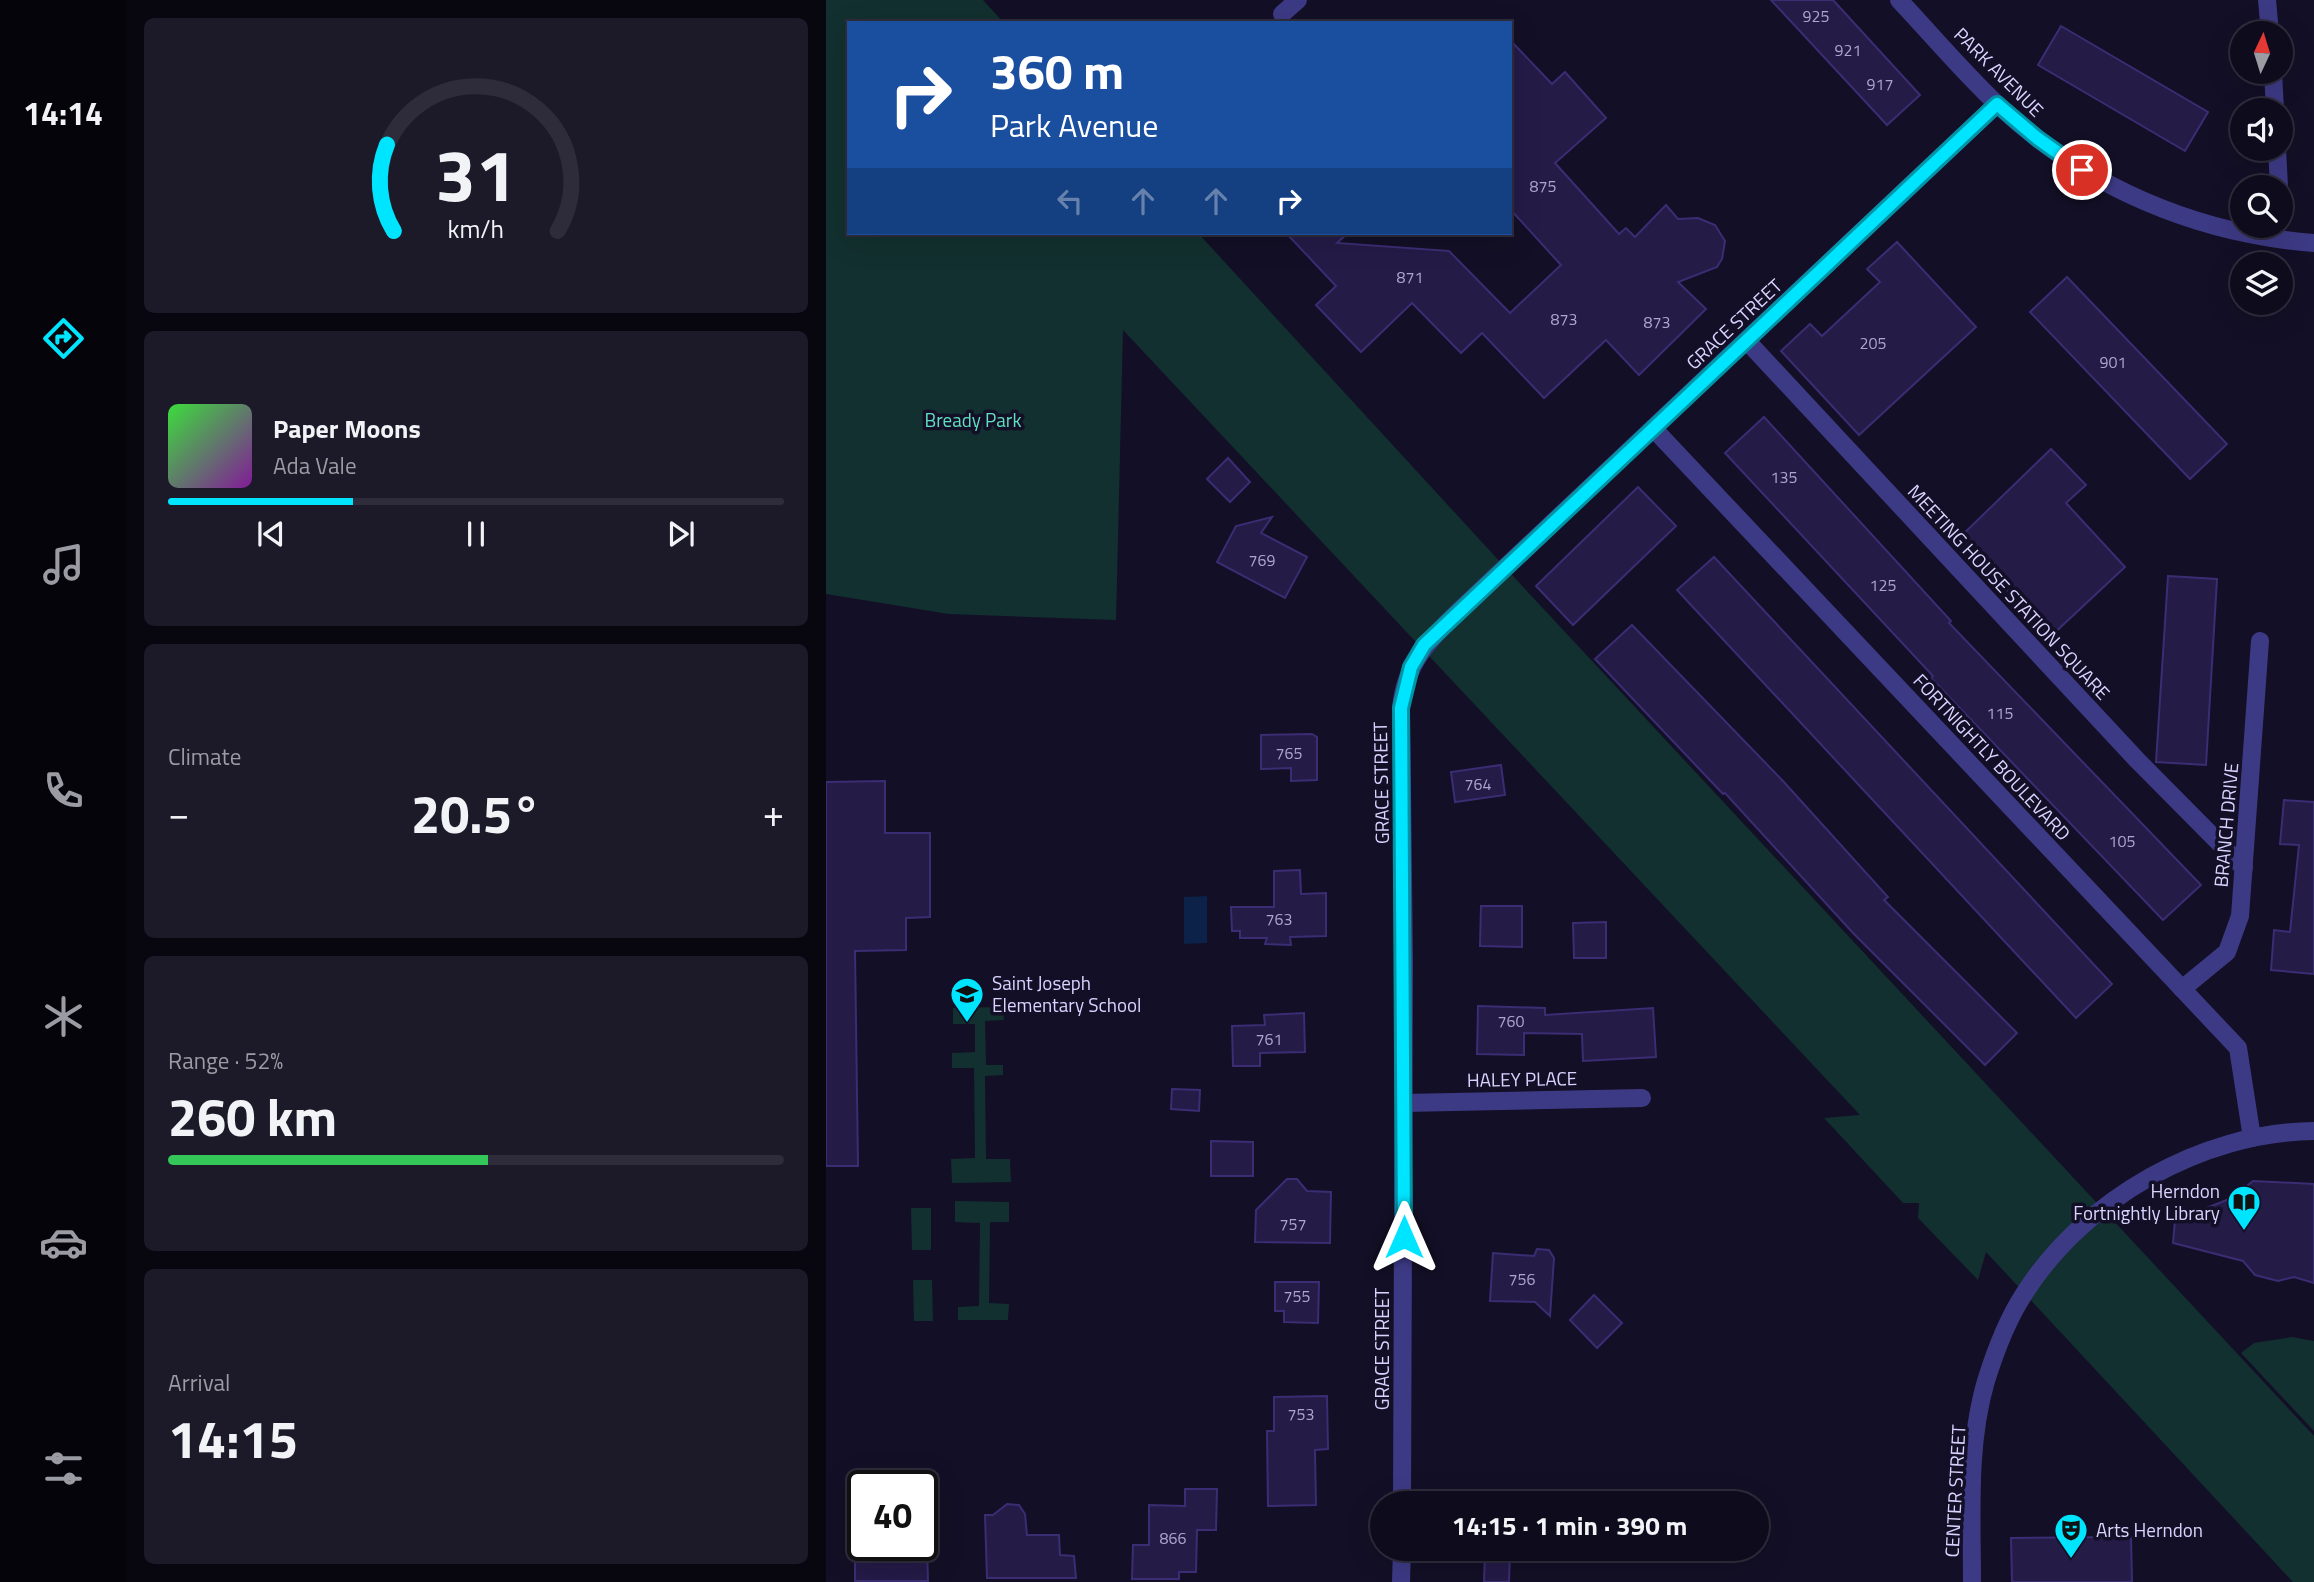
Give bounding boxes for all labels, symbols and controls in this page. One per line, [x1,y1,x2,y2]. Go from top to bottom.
house number: 925 [1803,4,1829,28]
street label: PARK AVENUE [1948,20,2051,123]
north arrow [2230,21,2292,84]
map controls [2230,21,2293,315]
text: 360 m [990,33,1124,108]
house number: 921 [1835,38,1861,62]
icon: right [875,49,966,140]
house number: 917 [1867,72,1893,96]
text: 14:14 [23,89,103,137]
button: sound [2230,98,2293,161]
text: Park Avenue [990,101,1158,149]
text: 31 [435,120,517,230]
pin [2052,140,2112,200]
icon: arrive [2063,151,2101,189]
house number: 875 [1530,174,1556,198]
button: search [2230,175,2293,238]
icon: left [1051,182,1089,220]
icon: ahead [1124,182,1162,220]
icon: ahead [1197,182,1235,220]
icon: right [1270,182,1308,220]
text: km/h [448,210,504,248]
button: layers [2230,252,2293,315]
house number: 871 [1397,265,1423,289]
street label: GRACE STREET [1679,271,1788,376]
house number: 873 [1551,307,1577,331]
house number: 873 [1644,310,1670,334]
icon: directions [39,314,88,363]
house number: 205 [1860,331,1886,355]
house number: 901 [2100,350,2126,374]
park label: Bready Park [925,405,1021,434]
text: Paper Moons [273,409,421,448]
text: Ada Vale [273,448,357,483]
house number: 135 [1771,465,1797,489]
street label: MEETING HOUSE STATION SQUARE [1901,477,2117,706]
icon: previous [252,515,290,553]
icon: pause [457,515,495,553]
icon: next [662,515,700,553]
icon: music [39,540,88,589]
house number: 769 [1249,548,1275,572]
house number: 125 [1870,573,1896,597]
street label: FORTNIGHTLY BOULEVARD [1907,666,2078,847]
house number: 115 [1987,701,2013,725]
street label: GRACE STREET [1365,722,1396,844]
text: Climate [168,739,241,774]
house number: 765 [1276,741,1302,765]
street label: BRANCH DRIVE [2206,761,2245,888]
icon: phone [39,766,88,815]
house number: 764 [1465,772,1491,796]
text: 20.5° [411,774,541,853]
text: − [168,784,189,842]
text: + [763,784,784,842]
house number: 105 [2109,829,2135,853]
house number: 763 [1266,907,1292,931]
place label: Saint Joseph Elementary School [992,968,1141,1019]
school or university icon: Saint Joseph Elementary School [948,975,986,1024]
icon: climate [39,992,88,1041]
house number: 760 [1498,1009,1524,1033]
house number: 761 [1256,1027,1282,1051]
text: Range · 52% [168,1043,283,1078]
street label: HALEY PLACE [1467,1063,1577,1094]
text: 260 km [168,1077,337,1156]
place label: Herndon Fortnightly Library [2073,1176,2220,1227]
library icon: Herndon Fortnightly Library [2225,1183,2263,1232]
position arrow [1367,1200,1441,1274]
house number: 757 [1280,1212,1306,1236]
icon: car [39,1218,88,1267]
house number: 756 [1509,1267,1535,1291]
house number: 755 [1284,1284,1310,1308]
street label: GRACE STREET [1367,1288,1396,1410]
text: Arrival [168,1365,230,1400]
text: 14:15 [168,1399,298,1478]
house number: 753 [1288,1402,1314,1426]
street label: CENTER STREET [1937,1424,1972,1558]
icon: filters [39,1444,88,1493]
speed limit sign: 40 [847,1470,938,1561]
text: 14:15 · 1 min · 390 m [1452,1506,1687,1545]
theatre icon: Arts Herndon [2052,1511,2090,1560]
place label: Arts Herndon [2096,1515,2203,1544]
house number: 866 [1160,1526,1186,1550]

